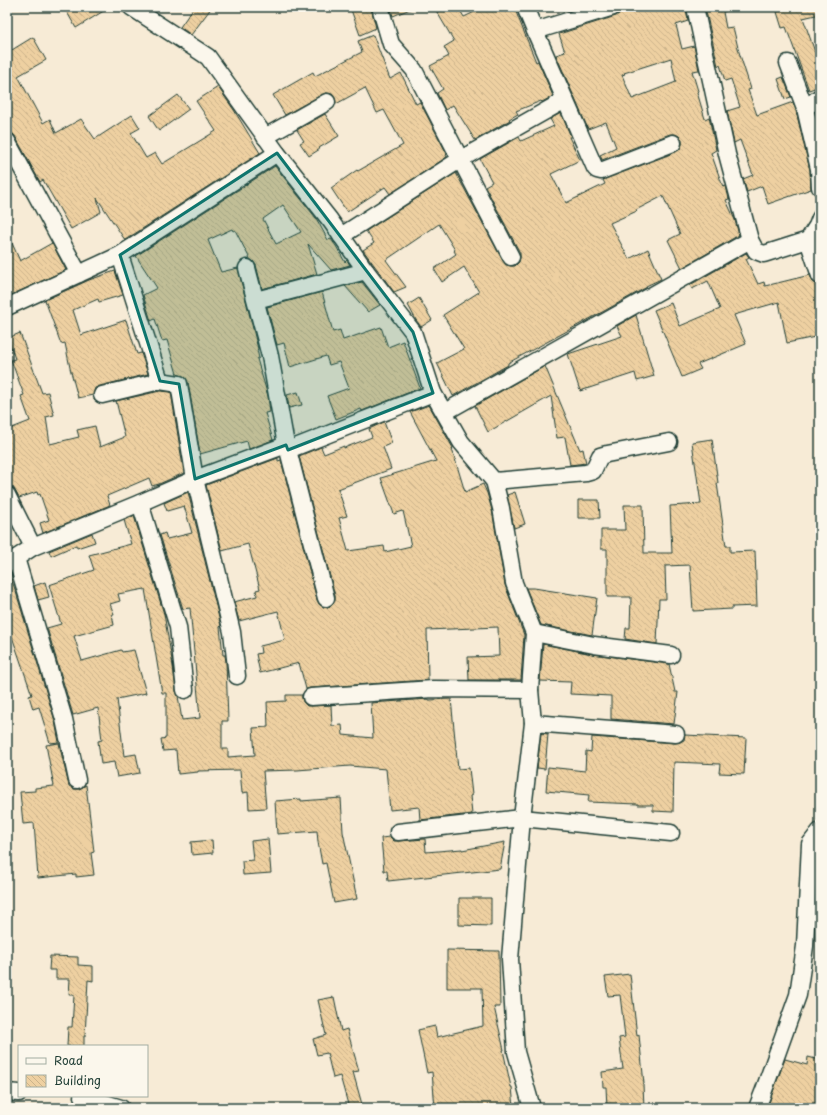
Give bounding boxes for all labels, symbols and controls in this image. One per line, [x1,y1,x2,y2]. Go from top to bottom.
legend [18,1045,148,1097]
text: Road [54,1051,83,1069]
text: Building [54,1071,101,1089]

